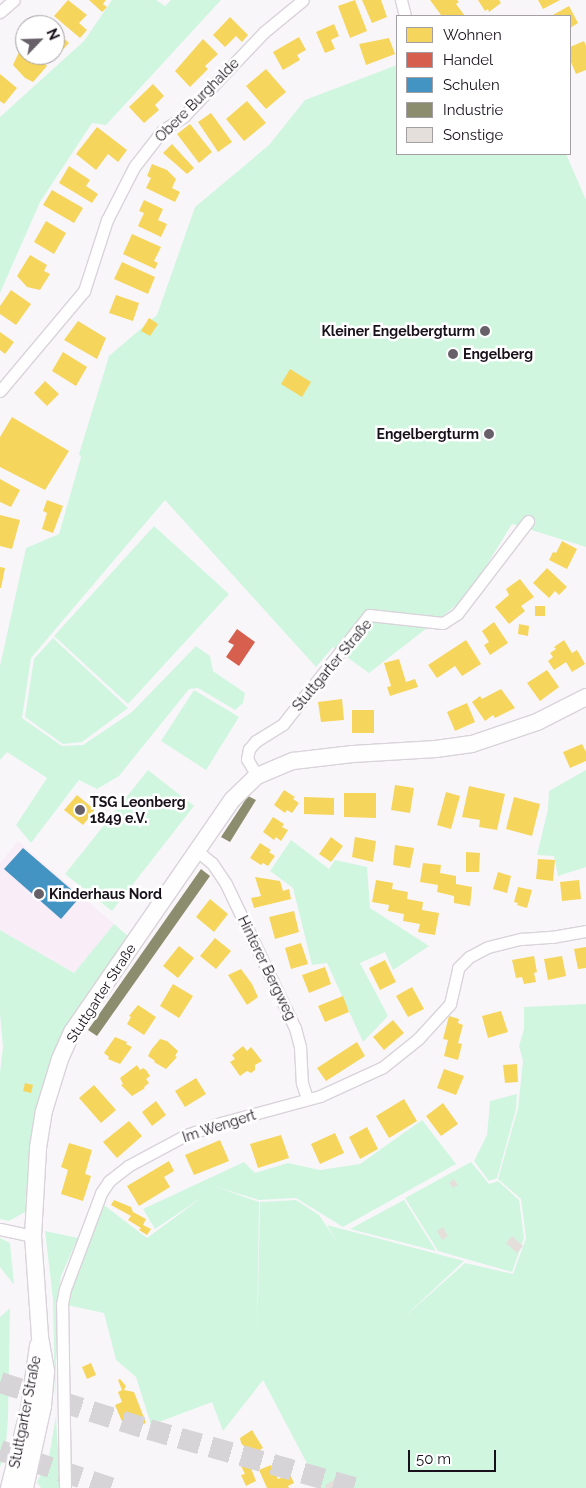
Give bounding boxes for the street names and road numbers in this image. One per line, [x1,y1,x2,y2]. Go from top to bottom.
street label: Obere Burghalde [152,55,242,145]
street label: Stuttgarter Straße [289,616,375,714]
street label: Hinterer Bergweg [234,913,300,1023]
street label: Stuttgarter Straße [63,940,139,1046]
street label: Im Wengert [180,1106,258,1146]
street label: Stuttgarter Straße [6,1354,44,1470]

